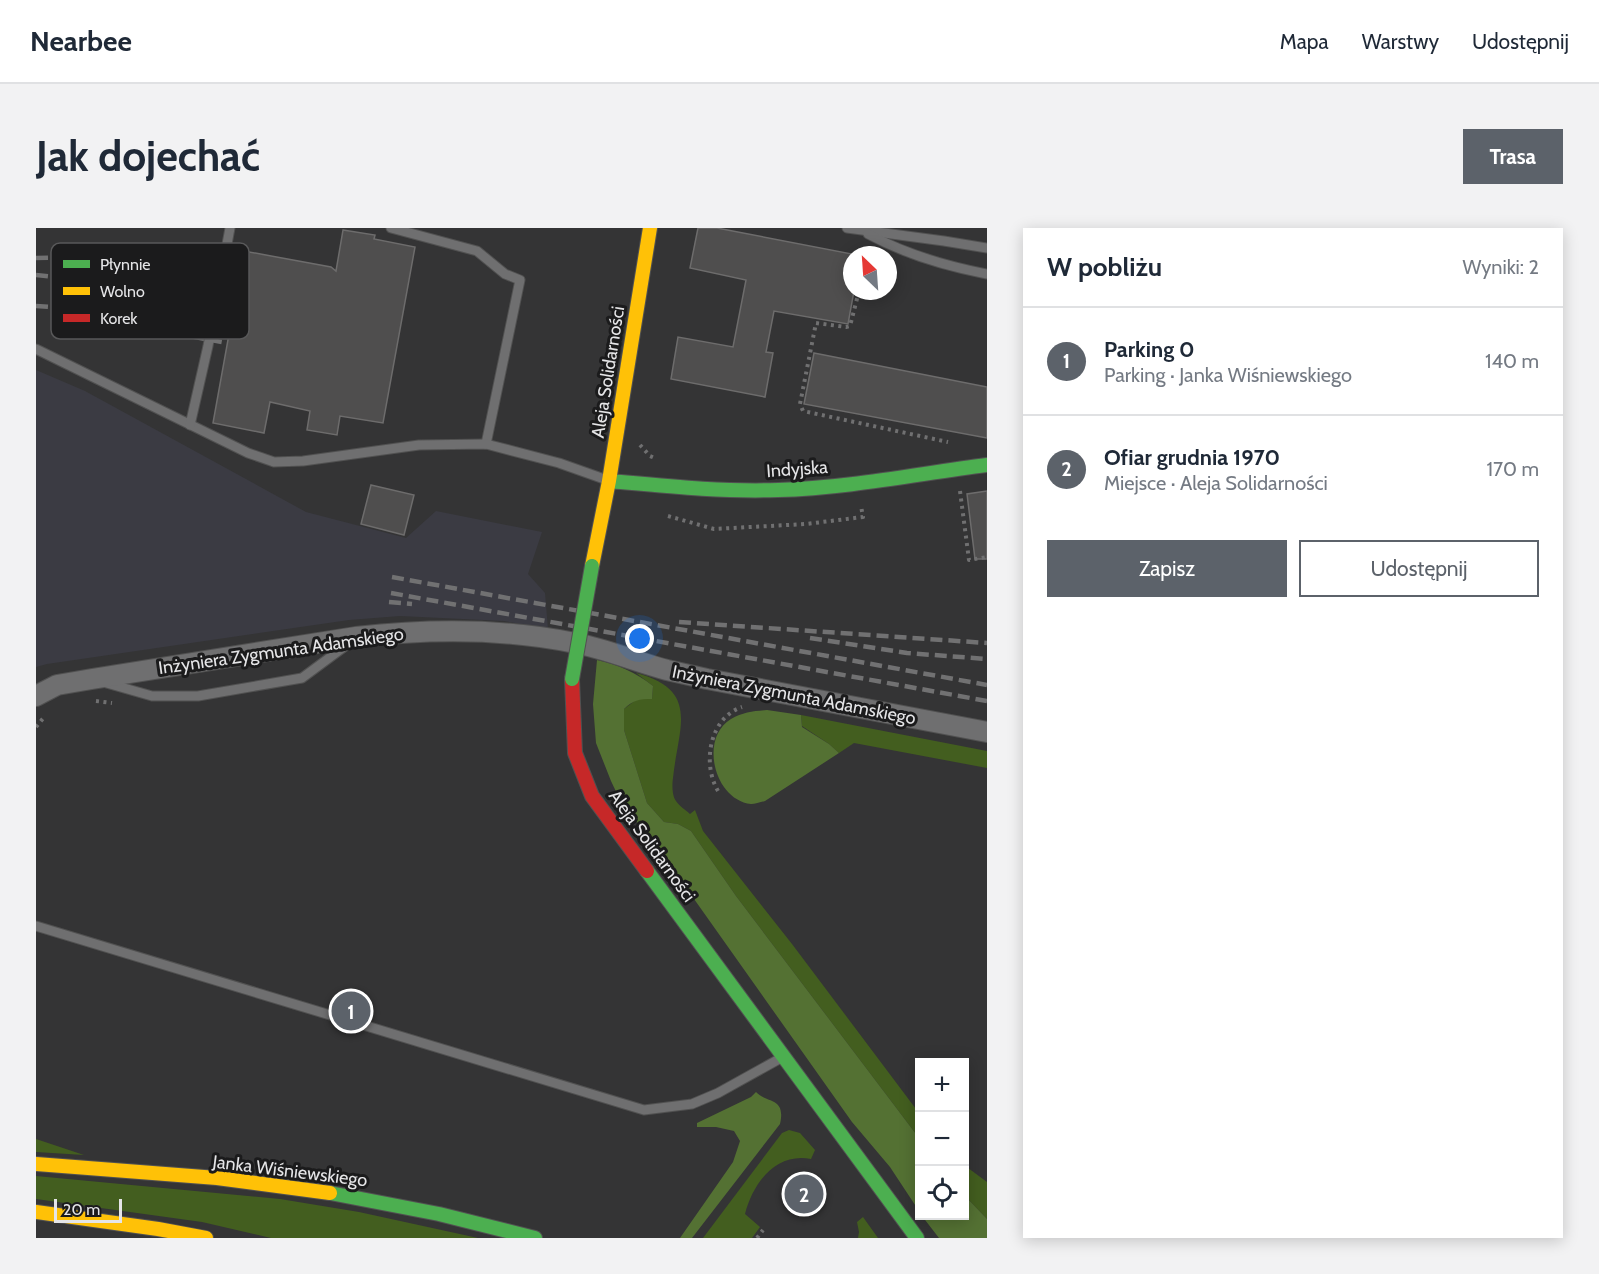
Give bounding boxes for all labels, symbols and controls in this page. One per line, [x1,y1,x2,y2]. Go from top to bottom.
text: Nearbee [30,24,132,58]
text: Mapa [1280,29,1329,54]
text: Warstwy [1362,29,1439,54]
text: Udostępnij [1472,29,1569,54]
button: Trasa [1463,129,1563,184]
text: Jak dojechać [36,130,260,182]
legend [51,243,249,339]
north arrow [843,246,897,300]
text: W pobliżu [1047,251,1162,283]
text: Płynnie [100,255,150,274]
text: Wyniki: 2 [1462,255,1539,279]
text: Wolno [100,282,145,301]
street label: Aleja Solidarności [587,305,629,439]
text: Korek [100,309,138,328]
text: Parking 0 [1104,336,1195,363]
text: 1 [1063,349,1070,373]
text: 140 m [1485,349,1539,373]
text: Parking · Janka Wiśniewskiego [1104,363,1352,387]
text: Ofiar grudnia 1970 [1104,444,1280,471]
street label: Indyjska [766,456,829,482]
text: 2 [1061,457,1072,481]
text: 170 m [1487,457,1539,481]
text: Miejsce · Aleja Solidarności [1104,471,1328,495]
button: Zapisz [1047,540,1287,597]
button: Udostępnij [1299,540,1539,597]
street label: Inżyniera Zygmunta Adamskiego [157,623,405,679]
your location [625,624,654,653]
street label: Inżyniera Zygmunta Adamskiego [670,661,918,729]
street label: Aleja Solidarności [604,786,700,906]
pin: 1 [332,988,370,1034]
map controls [915,1058,969,1220]
button: + [915,1058,969,1112]
button: − [915,1112,969,1166]
street label: Janka Wiśniewskiego [210,1150,369,1191]
button: locate [915,1166,969,1220]
pin: 2 [784,1172,824,1216]
scale bar [54,1196,122,1224]
text: 20 m [63,1200,100,1219]

